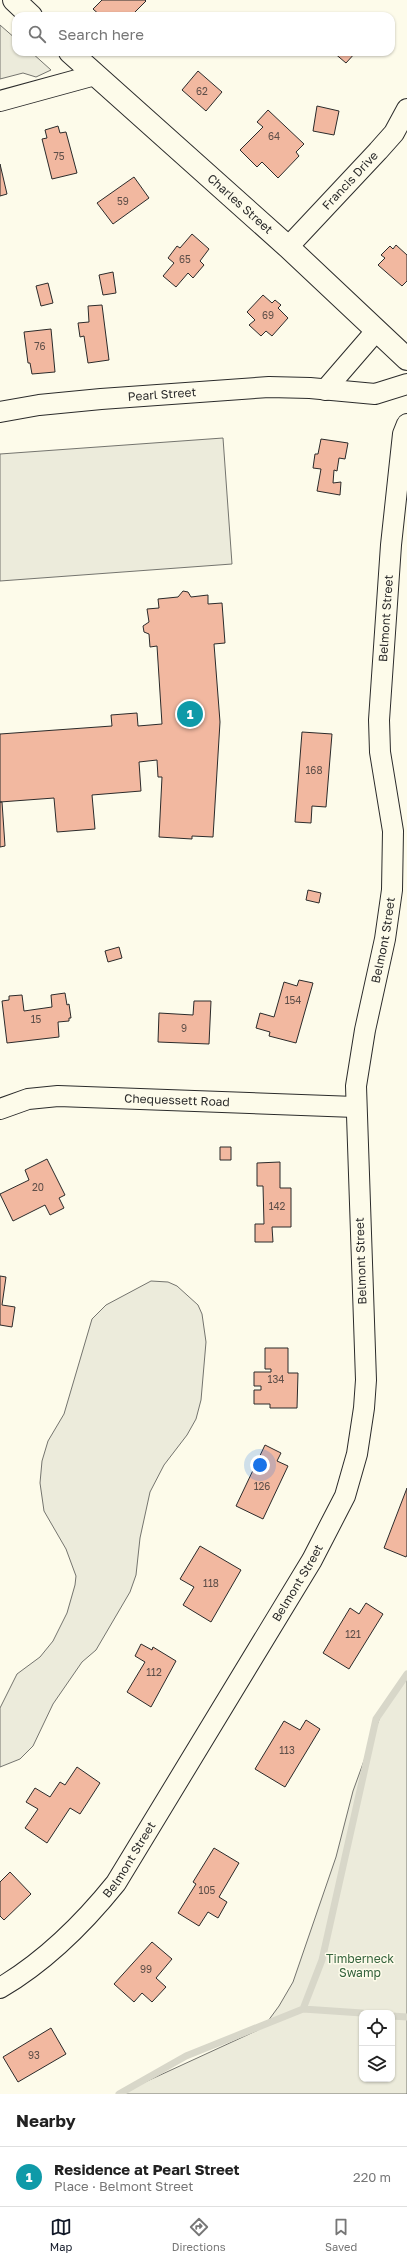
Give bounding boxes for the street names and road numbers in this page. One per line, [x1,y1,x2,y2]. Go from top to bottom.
street label: Francis Drive [319,148,381,213]
street label: Charles Street [204,170,276,237]
street label: Pearl Street [127,384,197,404]
street label: Belmont Street [375,574,396,662]
street label: Belmont Street [367,896,398,985]
street label: Chequessett Road [124,1090,230,1109]
street label: Belmont Street [351,1217,370,1305]
street label: Belmont Street [268,1541,326,1624]
street label: Belmont Street [99,1819,159,1901]

